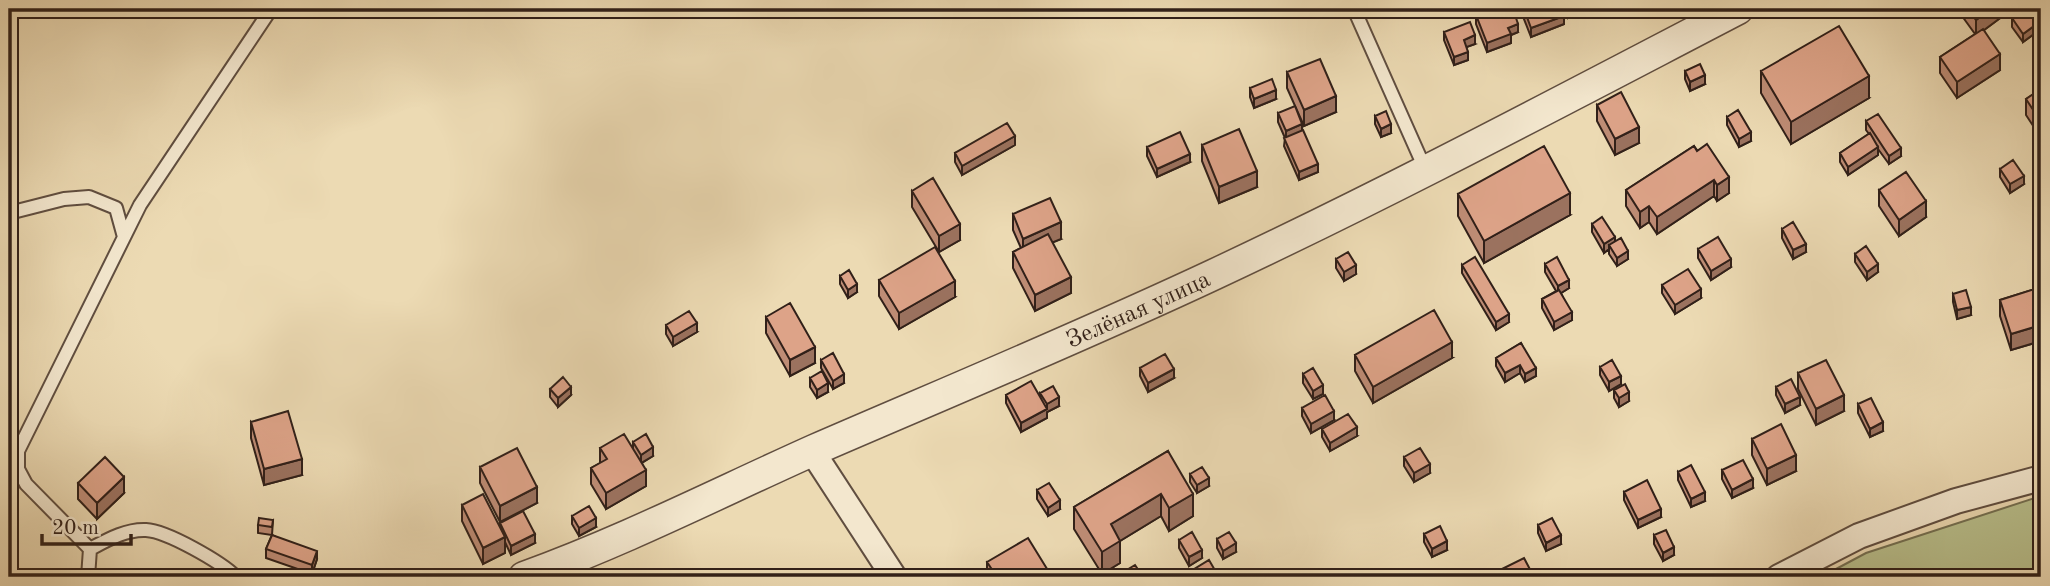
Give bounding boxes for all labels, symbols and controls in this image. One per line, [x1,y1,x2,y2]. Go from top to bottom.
street label: Зелёная улица [1063,268,1215,354]
scale bar [42,502,131,546]
text: 20 m [52,518,99,539]

